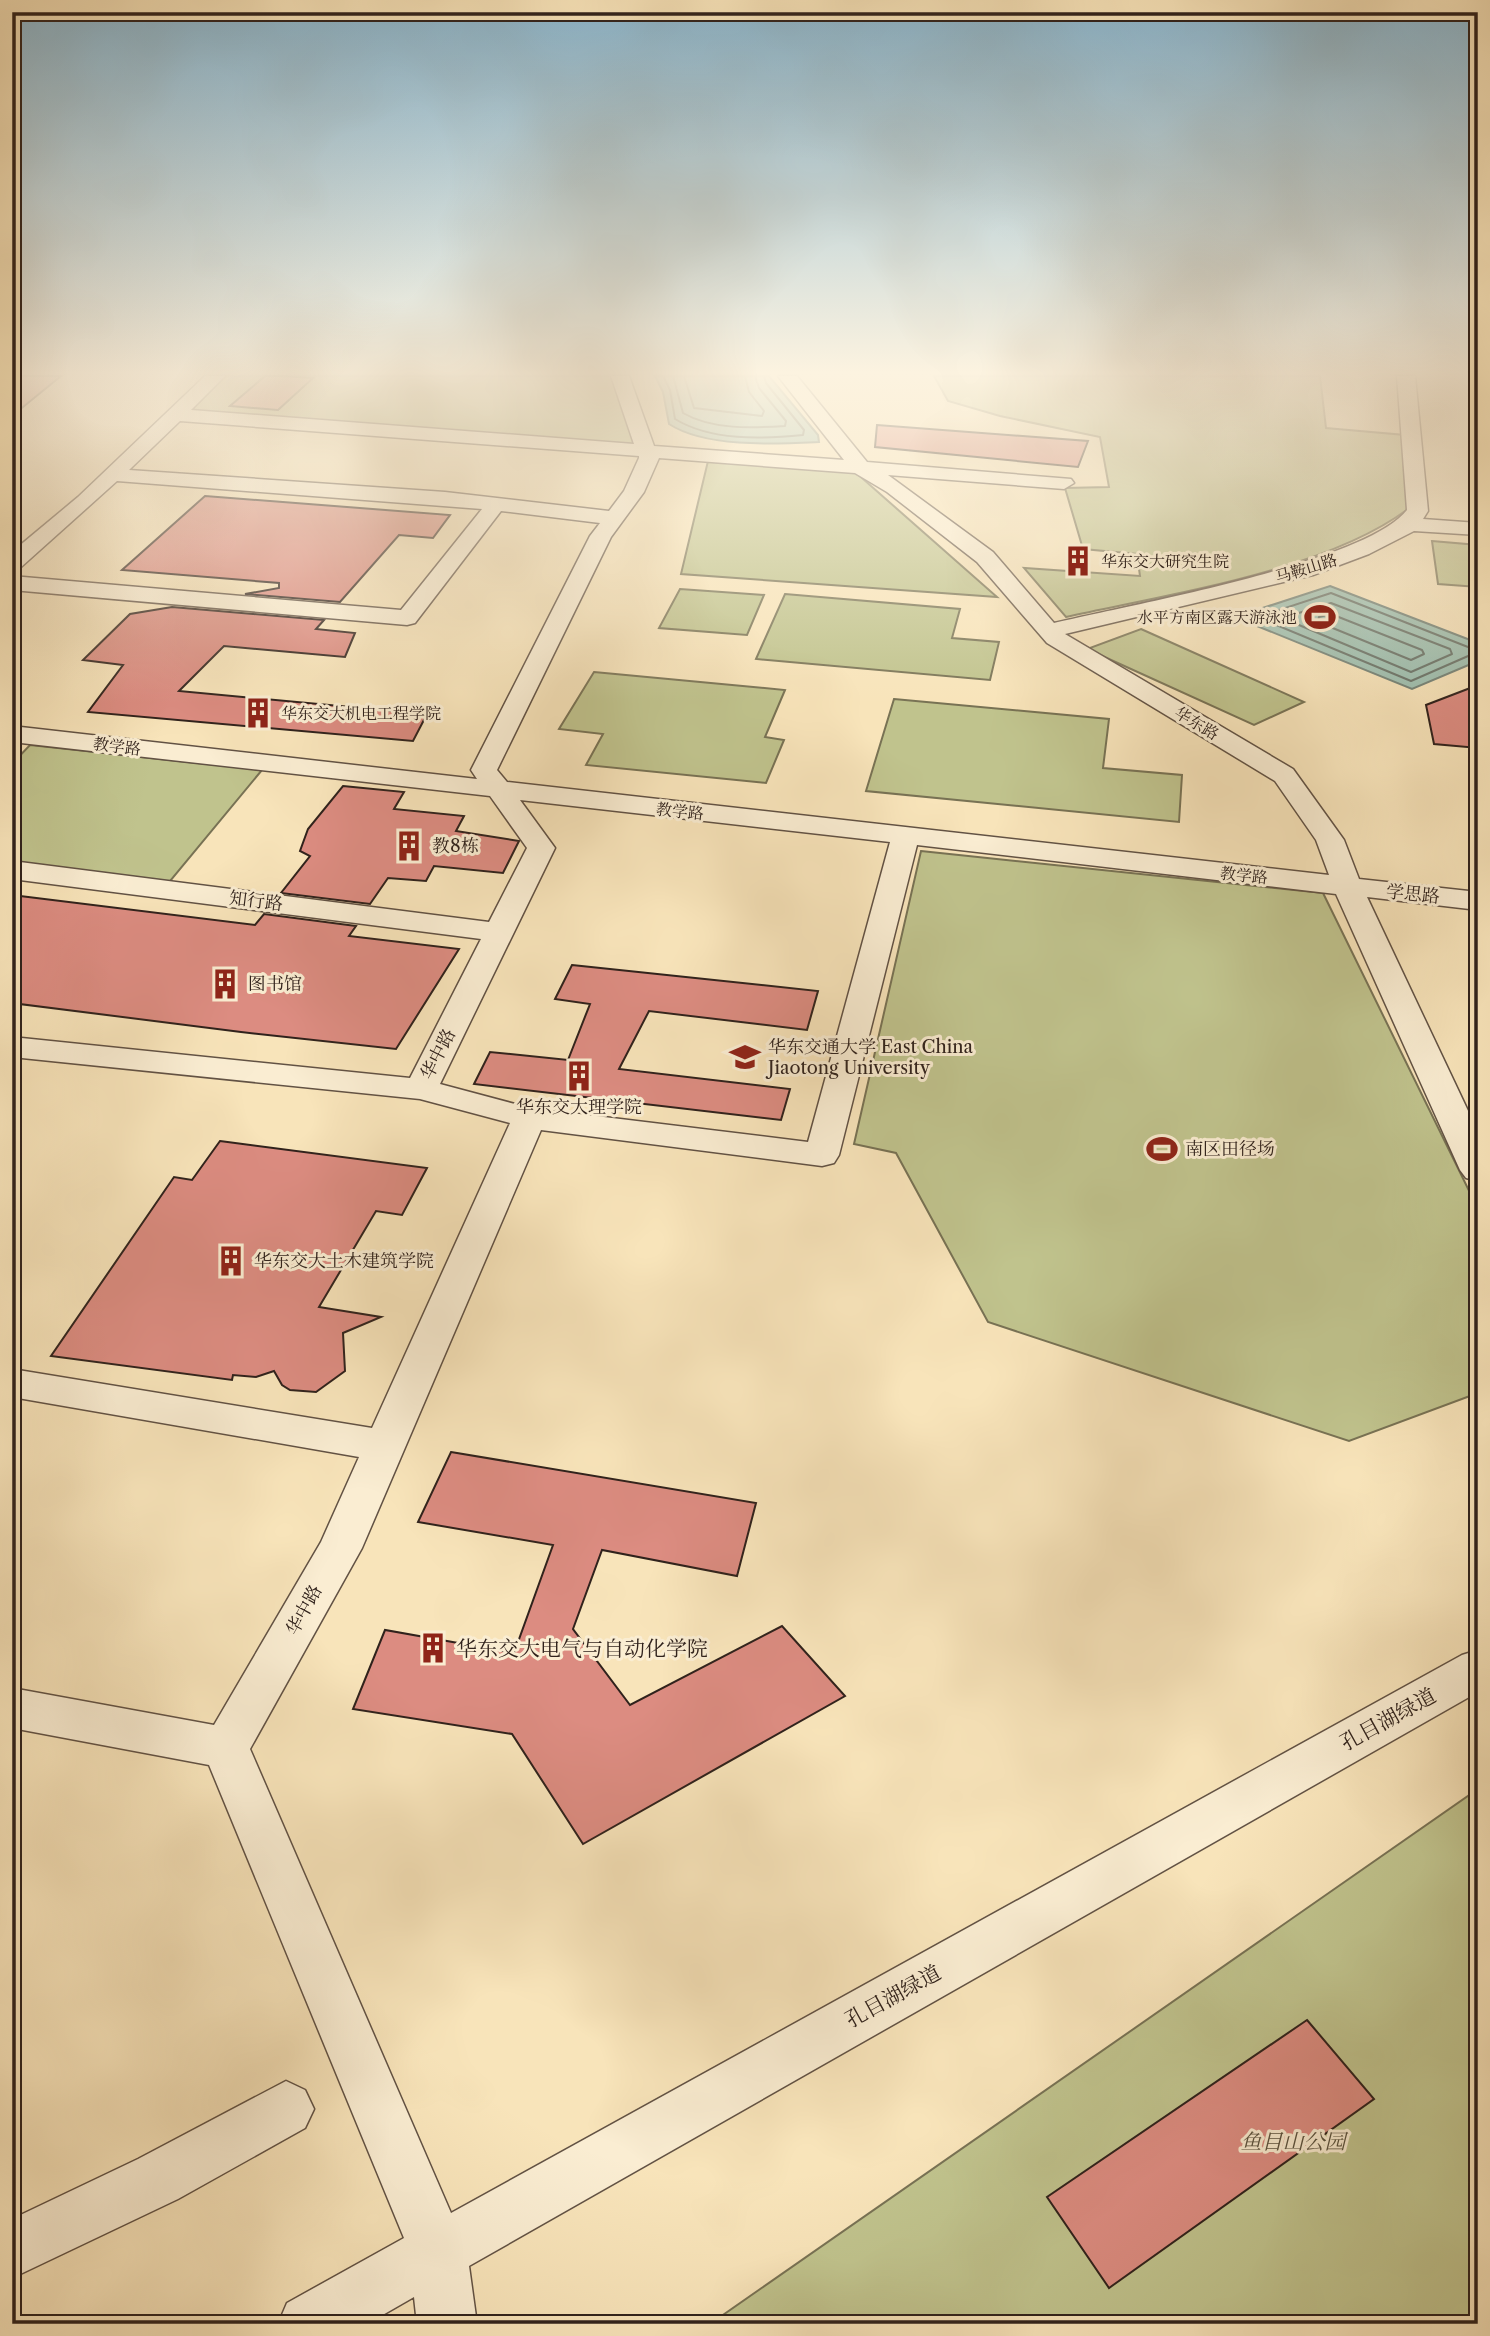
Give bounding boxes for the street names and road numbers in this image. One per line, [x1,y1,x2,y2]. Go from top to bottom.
street label: 马鞍山路 [1272,549,1340,587]
street label: 华东路 [1171,702,1223,744]
street label: 教学路 [92,733,142,759]
street label: 教学路 [655,799,705,823]
street label: 教学路 [1219,863,1269,887]
street label: 学思路 [1385,880,1441,908]
street label: 知行路 [228,887,284,915]
street label: 华中路 [416,1025,460,1083]
street label: 华中路 [281,1581,327,1639]
street label: 孔目湖绿道 [1336,1683,1440,1755]
street label: 孔目湖绿道 [841,1960,945,2032]

